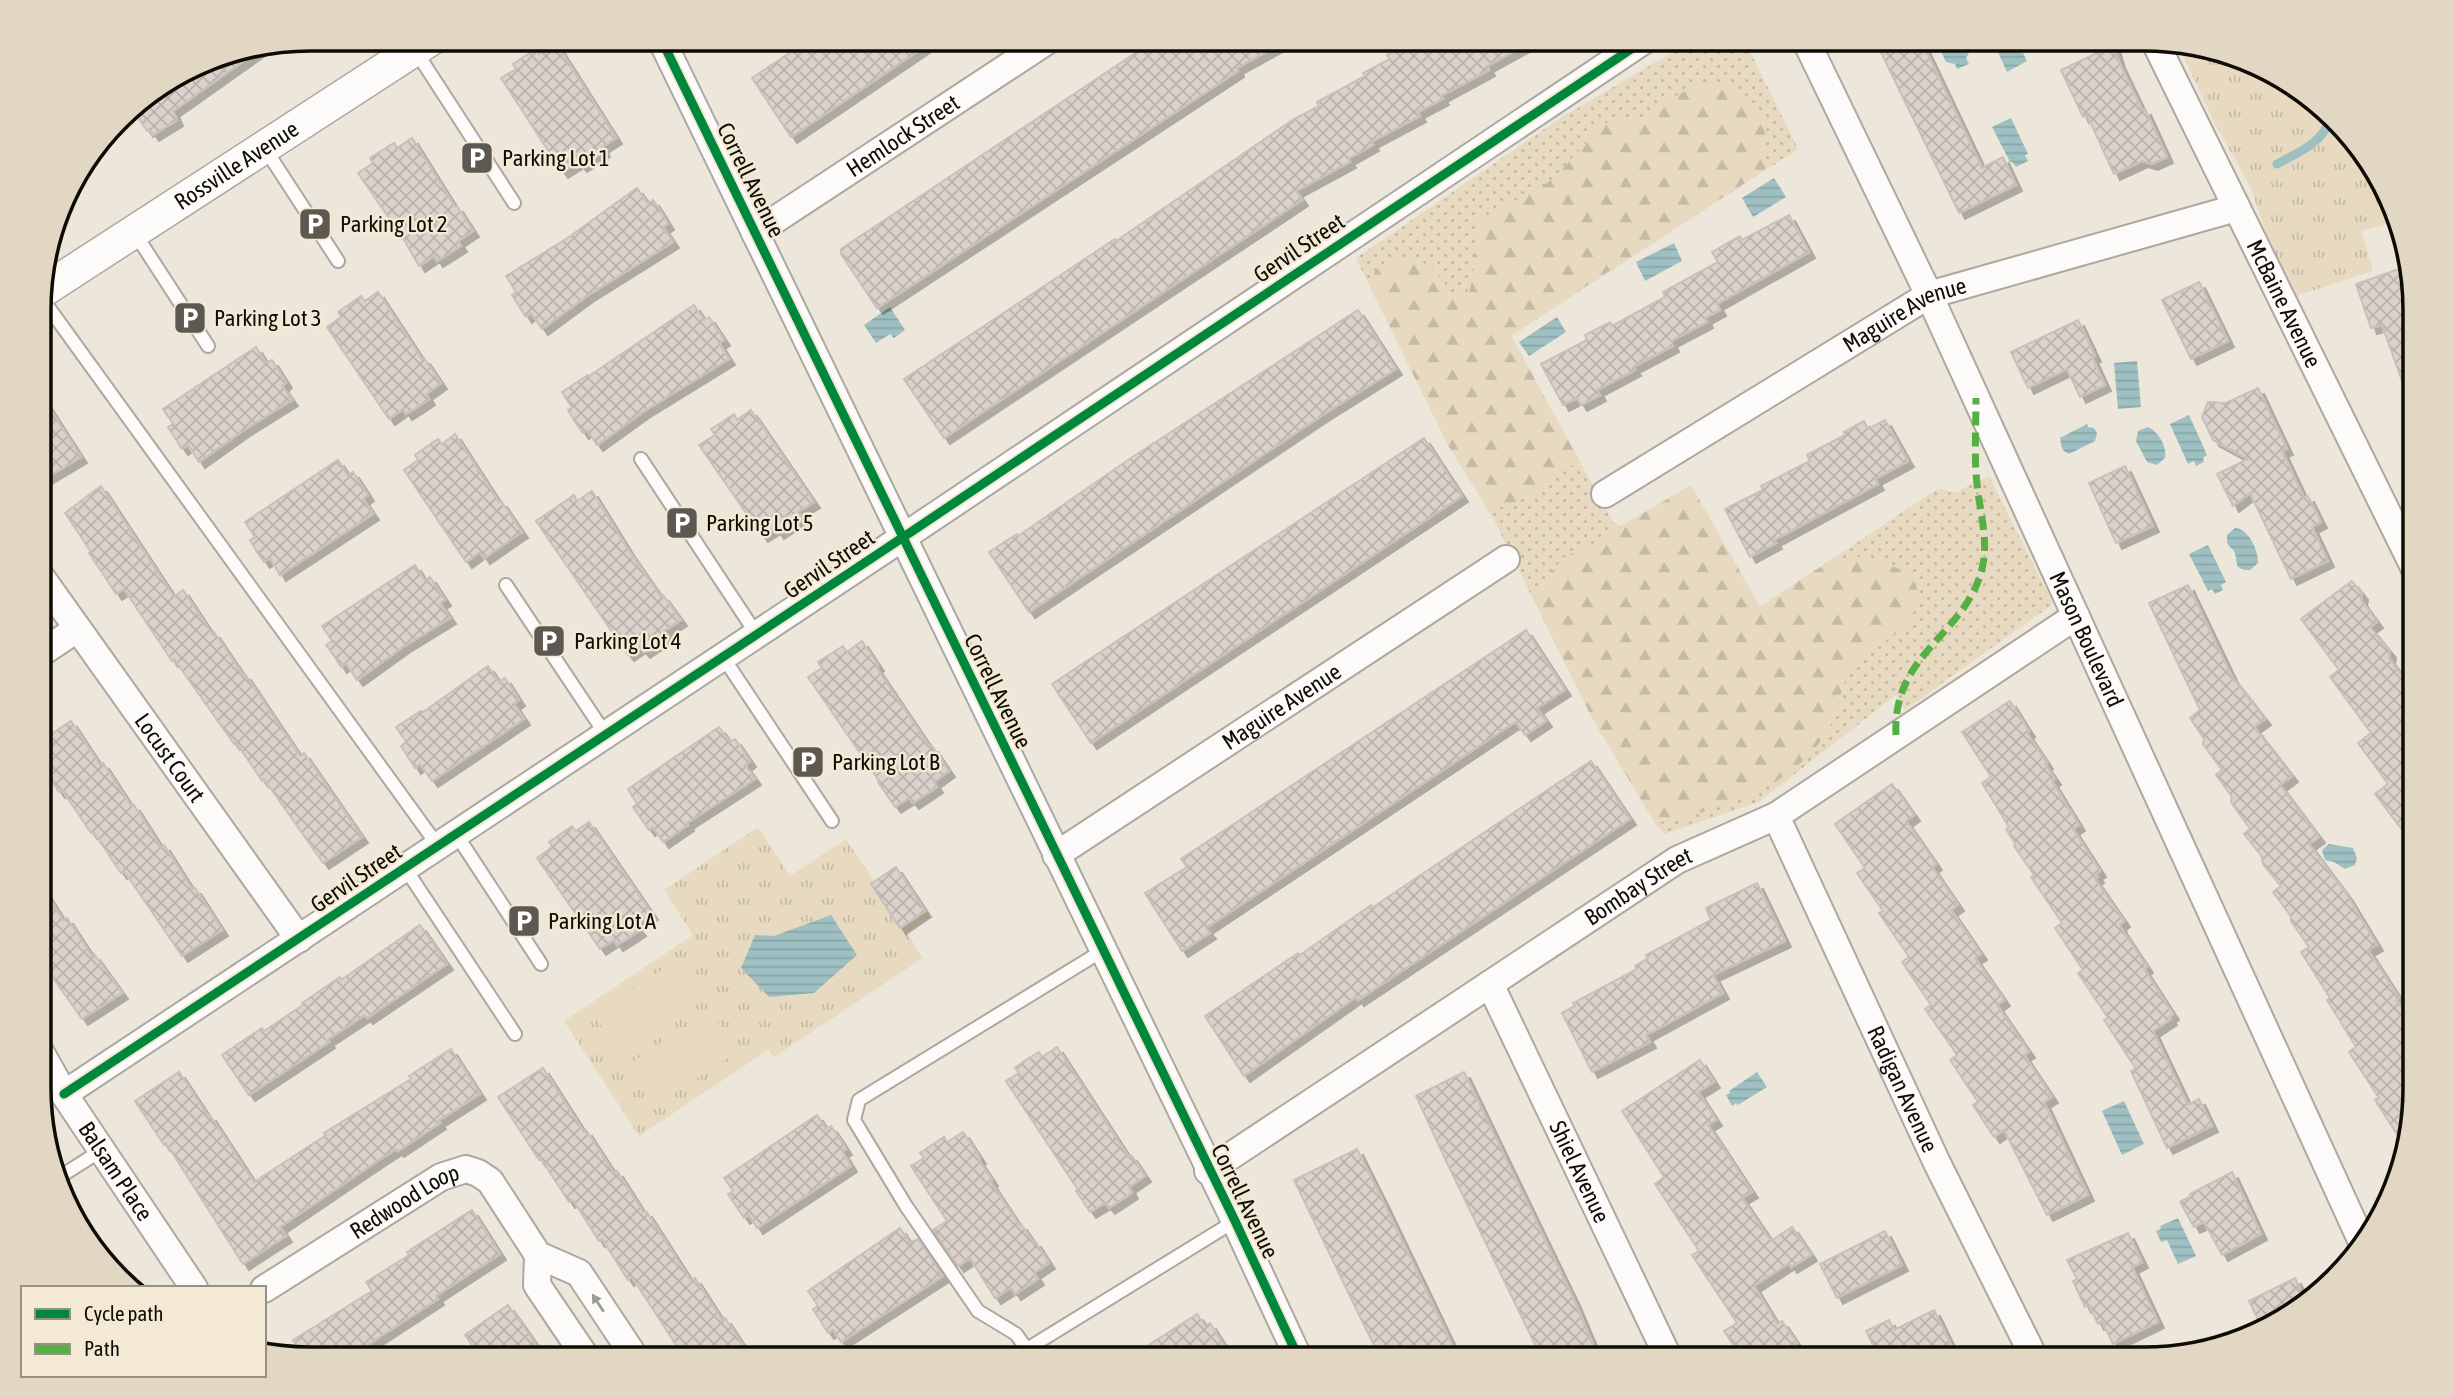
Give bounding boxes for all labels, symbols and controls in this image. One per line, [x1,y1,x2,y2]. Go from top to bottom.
street label: Hemlock Street [842,89,964,182]
street label: Rossville Avenue [170,115,303,215]
street label: Correll Avenue [712,118,790,242]
parking icon: Parking Lot 1 [458,139,496,177]
place label: Parking Lot 1 [502,145,610,171]
parking icon: Parking Lot 2 [296,205,334,243]
street label: Gervil Street [1249,208,1349,288]
place label: Parking Lot 2 [340,211,448,237]
street label: McBaine Avenue [2242,235,2327,372]
street label: Maguire Avenue [1838,272,1969,358]
parking icon: Parking Lot 3 [171,299,209,337]
place label: Parking Lot 3 [214,305,322,331]
parking icon: Parking Lot 5 [663,504,701,542]
place label: Parking Lot 5 [706,510,814,536]
street label: Gervil Street [779,524,879,604]
street label: Mason Boulevard [2044,567,2129,711]
parking icon: Parking Lot 4 [530,622,568,660]
place label: Parking Lot 4 [574,628,682,654]
street label: Correll Avenue [959,629,1037,753]
street label: Maguire Avenue [1217,658,1346,755]
street label: Locust Court [129,708,210,807]
parking icon: Parking Lot B [789,743,827,781]
place label: Parking Lot B [832,749,940,775]
street label: Gervil Street [306,838,406,918]
street label: Bombay Street [1580,842,1696,931]
parking icon: Parking Lot A [505,902,543,940]
place label: Parking Lot A [548,908,657,934]
street label: Radigan Avenue [1862,1022,1943,1156]
street label: Balsam Place [73,1117,158,1226]
street label: Shiel Avenue [1544,1117,1615,1227]
street label: Correll Avenue [1206,1139,1284,1263]
street label: Redwood Loop [345,1159,462,1244]
legend [21,1286,266,1377]
one-way arrow [592,1293,605,1312]
text: Cycle path [84,1301,163,1325]
text: Path [84,1336,120,1360]

